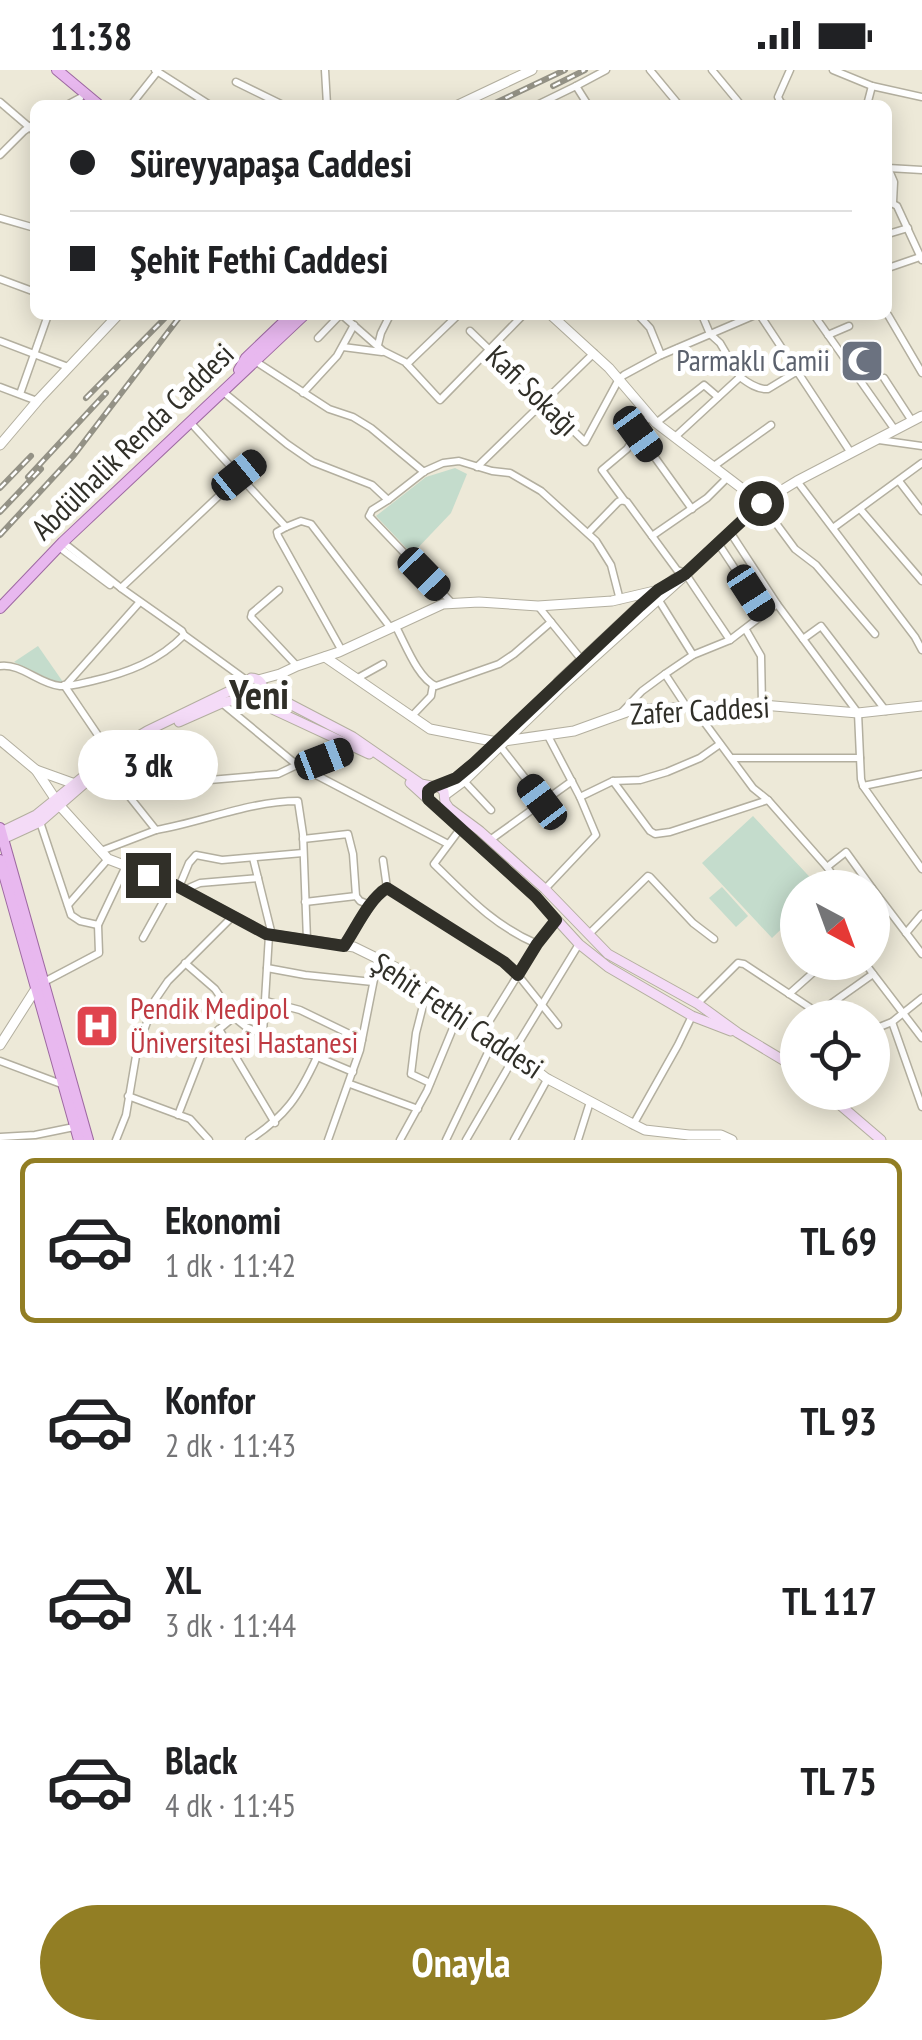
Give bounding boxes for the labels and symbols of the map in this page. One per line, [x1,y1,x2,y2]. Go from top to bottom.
street label: Abdülhalik Renda Caddesi [22,334,241,548]
street label: Kafi Sokağı [478,336,588,444]
mosque icon: Parmaklı Camii [839,338,885,384]
place label: Parmaklı Camii [676,340,830,379]
car [608,401,668,467]
car [206,444,272,506]
route start [739,481,784,526]
car [392,542,456,606]
car [722,560,780,626]
district label: Yeni [228,668,289,720]
street label: Zafer Caddesi [629,686,771,733]
callout: 3 dk [78,730,218,800]
car [291,734,357,784]
car [512,769,572,835]
route end [126,853,171,898]
north arrow [780,870,890,980]
street label: Şehit Fethi Caddesi [364,943,551,1087]
place label: Pendik Medipol Üniversitesi Hastanesi [130,988,358,1061]
hospital icon: Pendik Medipol Üniversitesi Hastanesi [74,1003,120,1049]

